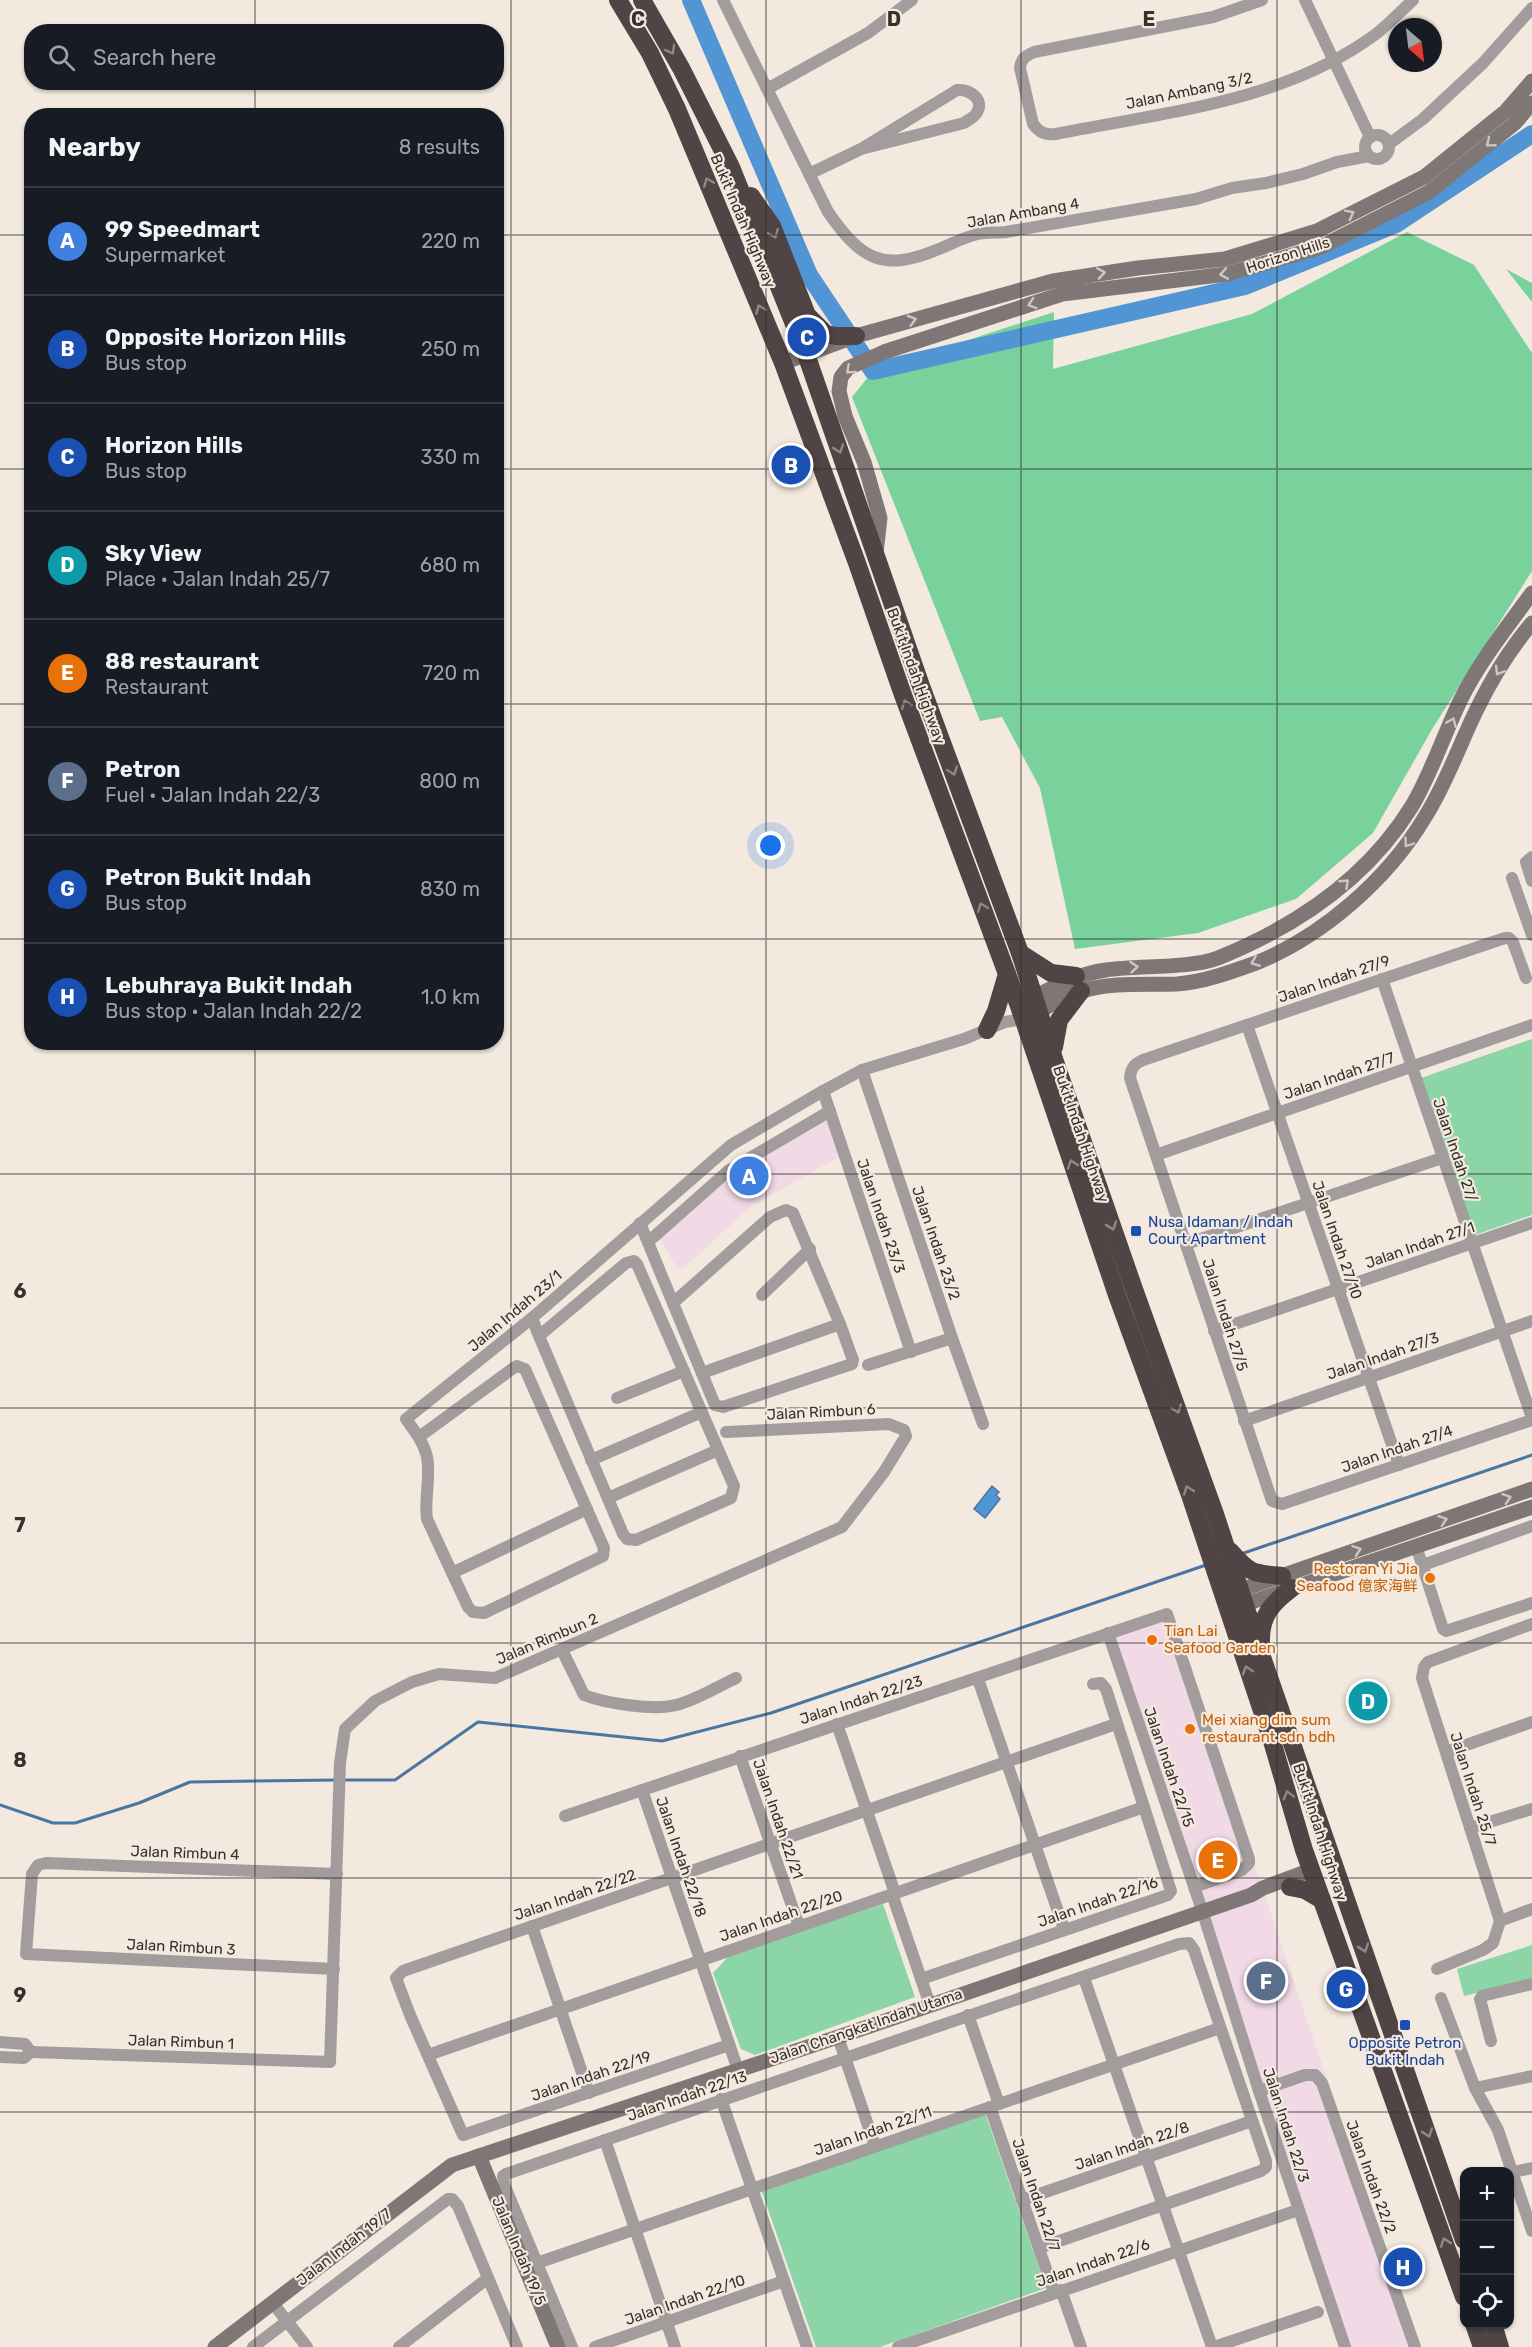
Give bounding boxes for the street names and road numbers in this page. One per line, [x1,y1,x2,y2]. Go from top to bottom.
street label: Jalan Ambang 3/2 [1124,69,1254,113]
street label: Bukit Indah Highway [707,151,779,291]
street label: Jalan Ambang 4 [965,194,1081,232]
street label: Horizon Hills [1244,233,1332,277]
street label: Bukit Indah Highway [883,605,949,747]
street label: Jalan Indah 27/9 [1276,951,1392,1007]
street label: Jalan Indah 27/7 [1281,1048,1397,1103]
street label: Bukit Indah Highway [1049,1063,1113,1205]
street label: Jalan Indah 27/ [1429,1096,1481,1204]
street label: Jalan Indah 23/3 [853,1157,909,1275]
street label: Jalan Indah 27/10 [1308,1178,1366,1302]
street label: Jalan Indah 23/2 [908,1184,964,1302]
street label: Jalan Indah 27/1 [1363,1218,1477,1272]
street label: Jalan Indah 27/5 [1198,1256,1252,1374]
street label: Jalan Indah 23/1 [464,1267,566,1355]
street label: Jalan Indah 27/3 [1325,1328,1441,1384]
street label: Jalan Rimbun 6 [766,1400,876,1424]
street label: Jalan Indah 27/4 [1339,1421,1455,1477]
street label: Jalan Rimbun 2 [493,1609,601,1669]
street label: Jalan Indah 22/23 [797,1672,925,1728]
street label: Jalan Indah 22/15 [1140,1705,1198,1829]
street label: Jalan Indah 25/7 [1446,1730,1500,1848]
street label: Jalan Indah 22/21 [749,1757,807,1881]
street label: Bukit Indah Highway [1289,1761,1351,1903]
street label: Jalan Indah 22/18 [652,1794,710,1920]
street label: Jalan Rimbun 4 [130,1842,240,1864]
street label: Jalan Indah 22/22 [512,1866,639,1924]
street label: Jalan Indah 22/16 [1036,1873,1160,1931]
street label: Jalan Indah 22/20 [717,1887,845,1945]
street label: Jalan Rimbun 3 [126,1935,236,1959]
street label: Jalan Changkat Indah Utama [767,1984,965,2068]
street label: Jalan Rimbun 1 [128,2031,234,2053]
street label: Jalan Indah 22/19 [529,2047,653,2105]
street label: Jalan Indah 22/3 [1259,2065,1313,2185]
street label: Jalan Indah 22/13 [625,2067,749,2125]
street label: Jalan Indah 22/11 [812,2102,934,2160]
street label: Jalan Indah 22/8 [1072,2118,1192,2174]
street label: Jalan Indah 22/2 [1342,2118,1400,2236]
street label: Jalan Indah 22/7 [1008,2136,1064,2254]
street label: Jalan Indah 19/5 [488,2194,550,2308]
street label: Jalan Indah 19/7 [293,2204,395,2290]
street label: Jalan Indah 22/6 [1034,2235,1152,2291]
street label: Jalan Indah 22/10 [622,2271,748,2329]

